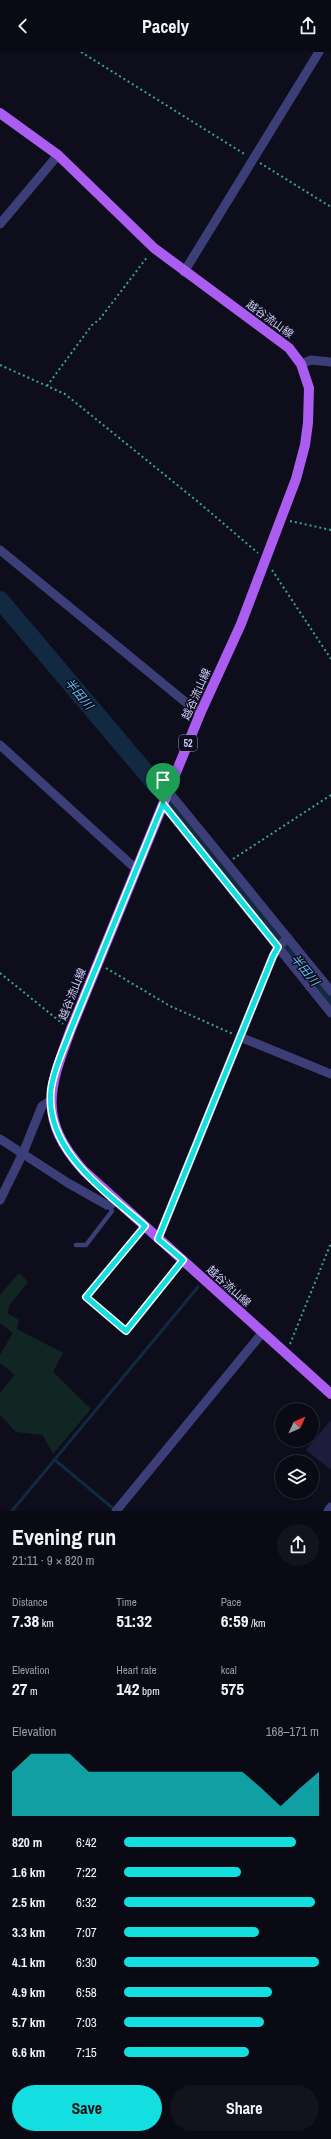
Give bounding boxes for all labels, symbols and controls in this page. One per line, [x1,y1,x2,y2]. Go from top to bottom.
text: Pacely [142,14,189,39]
icon: back [12,15,34,37]
icon: share [297,15,319,37]
street label: 越谷流山線 [244,297,296,341]
street label: 越谷流山線 [178,666,214,722]
water label: 半田川 [61,675,98,714]
road number: 52 [179,735,197,751]
pin [146,763,180,804]
icon: arrive [152,769,174,791]
water label: 半田川 [287,951,324,991]
street label: 越谷流山線 [55,966,89,1022]
street label: 越谷流山線 [204,1262,254,1310]
north arrow [275,1403,319,1447]
map controls [275,1403,319,1499]
button: layers [275,1455,319,1499]
text: Evening run [12,1522,116,1552]
button: share [277,1524,319,1566]
text: 21:11 · 9 × 820 m [12,1552,95,1569]
text: Distance [12,1595,48,1609]
text: Time [116,1595,137,1609]
text: Pace [221,1595,241,1609]
text: 7.38 [12,1609,39,1632]
text: 51:32 [116,1609,152,1632]
text: 6:59 [221,1609,249,1632]
text: km [39,1616,54,1630]
text: /km [249,1616,266,1630]
text: Elevation [12,1663,50,1677]
text: Heart rate [116,1663,156,1677]
text: kcal [221,1663,237,1677]
text: 27 [12,1677,28,1700]
text: 142 [116,1677,140,1700]
text: 575 [221,1677,244,1700]
text: m [28,1684,38,1698]
text: bpm [140,1684,160,1698]
text: Elevation [12,1723,56,1740]
text: 168–171 m [266,1723,319,1740]
text: 820 m [12,1834,42,1851]
text: 6:42 [76,1834,97,1851]
text: 1.6 km [12,1864,45,1881]
text: 7:22 [76,1864,97,1881]
text: 2.5 km [12,1894,45,1911]
text: 6:32 [76,1894,97,1911]
text: 3.3 km [12,1924,45,1941]
text: 7:07 [76,1924,97,1941]
text: 4.1 km [12,1954,45,1971]
text: 6:30 [76,1954,97,1971]
text: 4.9 km [12,1984,45,2001]
text: 6:58 [76,1984,97,2001]
text: 5.7 km [12,2014,45,2031]
text: 7:03 [76,2014,97,2031]
text: 6.6 km [12,2044,45,2061]
text: 7:15 [76,2044,97,2061]
button: Save [12,2085,162,2131]
button: Share [170,2085,319,2131]

